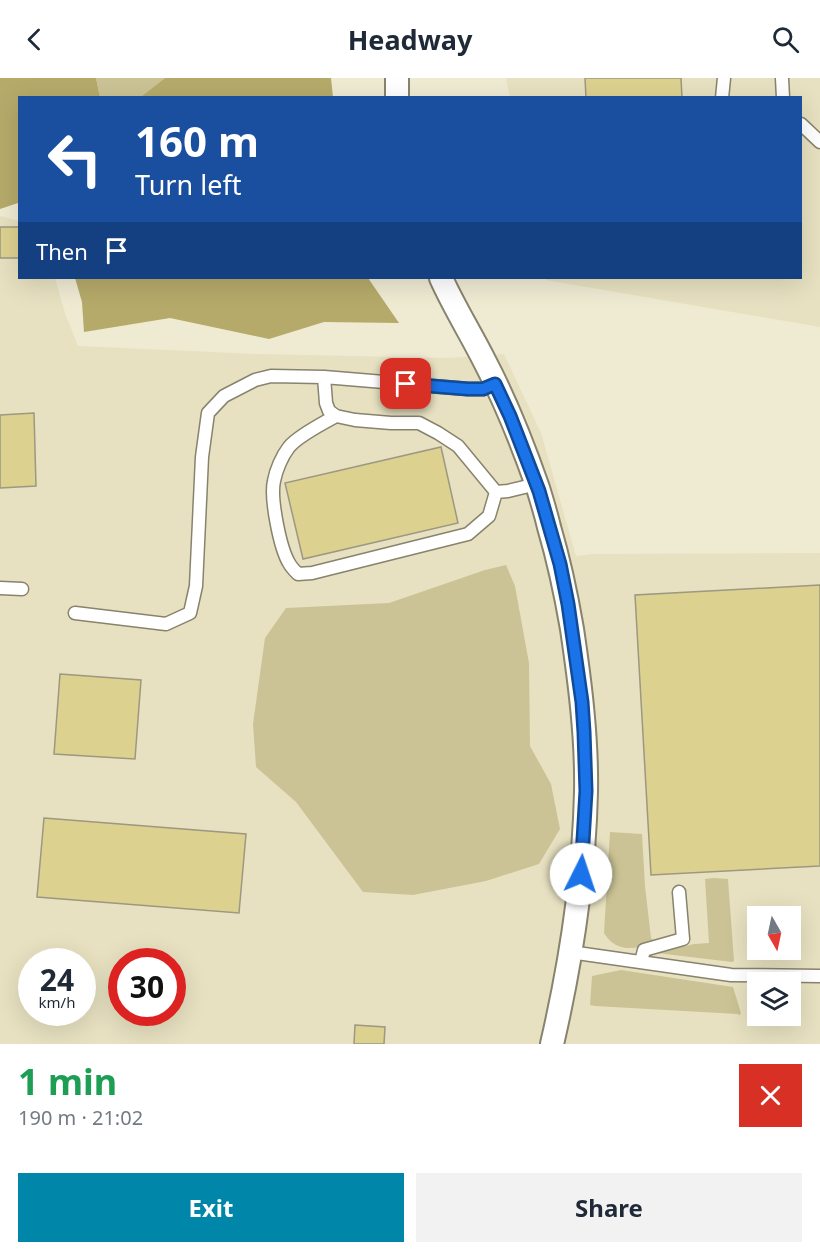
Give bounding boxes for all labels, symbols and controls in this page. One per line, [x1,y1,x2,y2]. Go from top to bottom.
text: Headway [348,21,472,58]
icon: back [18,23,51,56]
icon: search [769,23,802,56]
text: 160 m [135,112,259,169]
icon: left [36,120,114,198]
text: Turn left [135,166,241,203]
icon: arrive [100,234,133,267]
text: Then [36,236,88,266]
pin [380,358,431,409]
icon: arrive [389,367,422,400]
position arrow [549,842,613,906]
north arrow [747,906,801,960]
map controls [747,906,801,1026]
speed limit sign: 30 [108,948,186,1026]
text: 24 [40,959,74,1000]
button: layers [747,972,801,1026]
text: km/h [39,992,75,1012]
text: 1 min [18,1057,117,1106]
button: close [739,1064,802,1127]
text: 190 m · 21:02 [18,1104,143,1131]
button: Exit [18,1173,404,1242]
button: Share [416,1173,802,1242]

